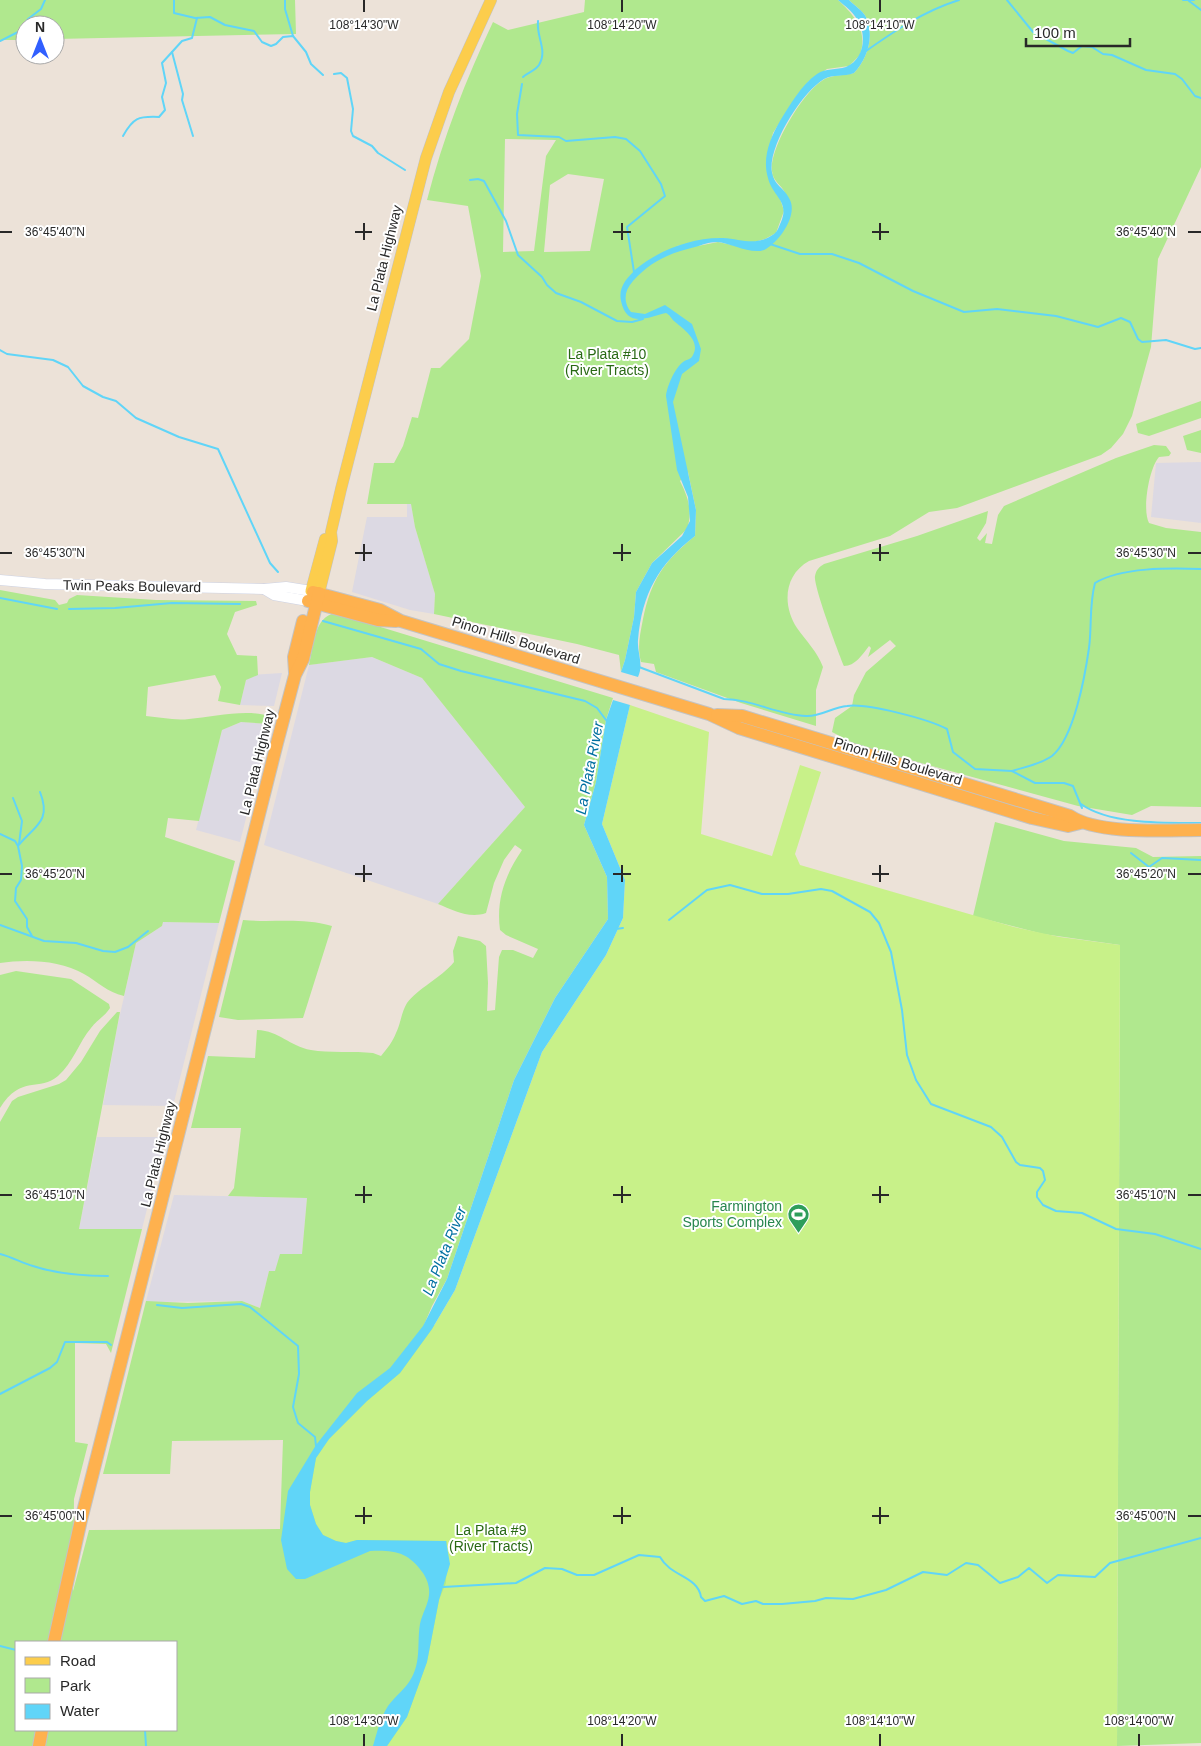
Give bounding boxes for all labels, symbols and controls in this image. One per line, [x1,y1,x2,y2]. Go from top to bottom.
north arrow [15,15,65,65]
scale bar [1026,15,1130,47]
text: 108°14'30"W [329,18,399,32]
text: 108°14'20"W [587,18,657,32]
text: 108°14'10"W [845,18,915,32]
text: N [35,19,45,35]
text: 100 m [1034,24,1076,41]
street label: La Plata Highway [363,203,405,313]
text: 36°45'40"N [25,225,85,239]
text: 36°45'40"N [1116,225,1176,239]
park label: La Plata #10 (River Tracts) [565,346,649,378]
text: 36°45'30"N [25,546,85,560]
text: 36°45'30"N [1116,546,1176,560]
street label: Twin Peaks Boulevard [63,577,201,595]
street label: Pinon Hills Boulevard [450,613,582,667]
street label: La Plata Highway [236,707,278,817]
water label: La Plata River [572,719,607,816]
street label: Pinon Hills Boulevard [832,734,964,788]
text: 36°45'20"N [25,867,85,881]
text: 36°45'20"N [1116,867,1176,881]
street label: La Plata Highway [137,1099,179,1209]
text: 36°45'10"N [25,1188,85,1202]
text: 36°45'10"N [1116,1188,1176,1202]
place label: Farmington Sports Complex [682,1198,782,1230]
sports icon: Farmington Sports Complex [786,1202,810,1233]
water label: La Plata River [418,1203,470,1298]
text: 36°45'00"N [25,1509,85,1523]
text: 36°45'00"N [1116,1509,1176,1523]
park label: La Plata #9 (River Tracts) [449,1522,533,1554]
legend [15,1641,178,1731]
text: Road [60,1652,96,1669]
text: Park [60,1677,91,1694]
text: Water [60,1702,99,1719]
text: 108°14'30"W [329,1714,399,1728]
text: 108°14'20"W [587,1714,657,1728]
text: 108°14'10"W [845,1714,915,1728]
text: 108°14'00"W [1104,1714,1174,1728]

